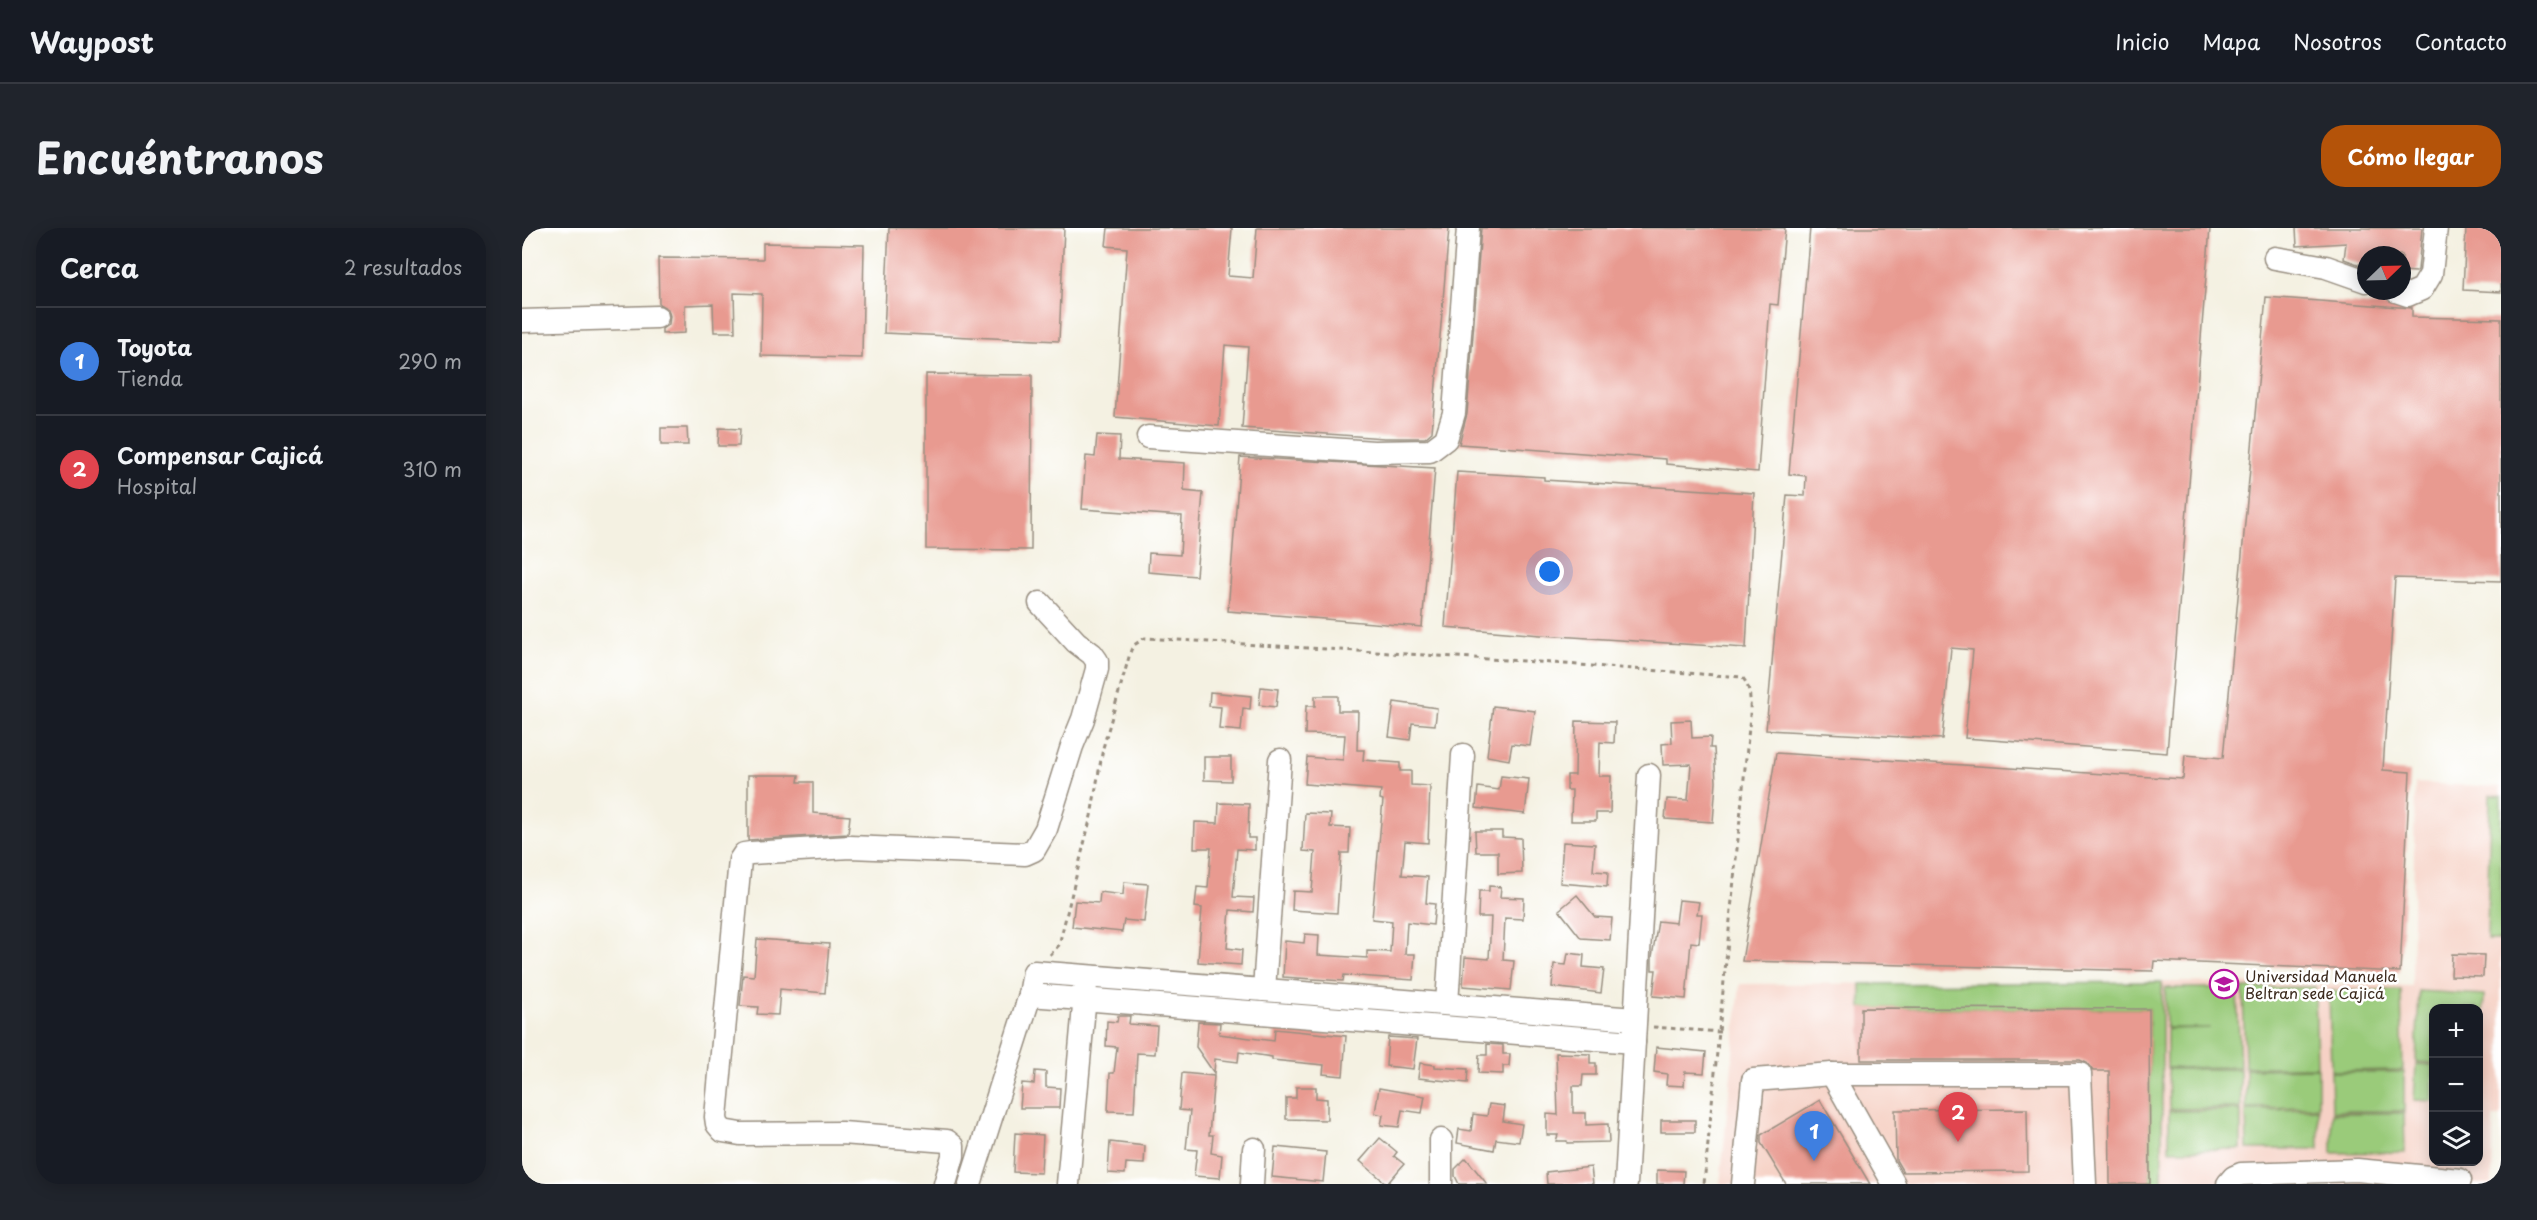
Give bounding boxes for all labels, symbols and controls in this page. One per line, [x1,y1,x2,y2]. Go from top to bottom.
text: Waypost [30,20,154,63]
text: Inicio [2115,25,2169,57]
text: Mapa [2202,25,2260,57]
text: Nosotros [2293,25,2382,57]
text: Contacto [2415,25,2507,57]
text: Encuéntranos [36,125,324,188]
button: Cómo llegar [2321,125,2501,187]
north arrow [2357,246,2411,300]
text: Cerca [60,248,139,287]
text: 2 resultados [344,252,462,282]
text: Toyota [117,330,192,363]
text: 1 [75,346,84,376]
text: 290 m [398,346,462,376]
text: Tienda [117,363,183,393]
text: Compensar Cajicá [117,438,323,471]
text: 2 [72,454,87,484]
text: 310 m [402,454,462,484]
text: Hospital [117,471,197,501]
your location [1535,557,1564,586]
place label: Universidad Manuela Beltran sede Cajicá [2245,964,2397,1004]
school or university icon: Universidad Manuela Beltran sede Cajicá [2208,968,2240,1000]
map controls [2429,1004,2483,1166]
button: + [2429,1004,2483,1058]
button: − [2429,1058,2483,1112]
pin: 2 [1938,1092,1978,1142]
pin: 1 [1794,1112,1834,1161]
button: layers [2429,1112,2483,1166]

